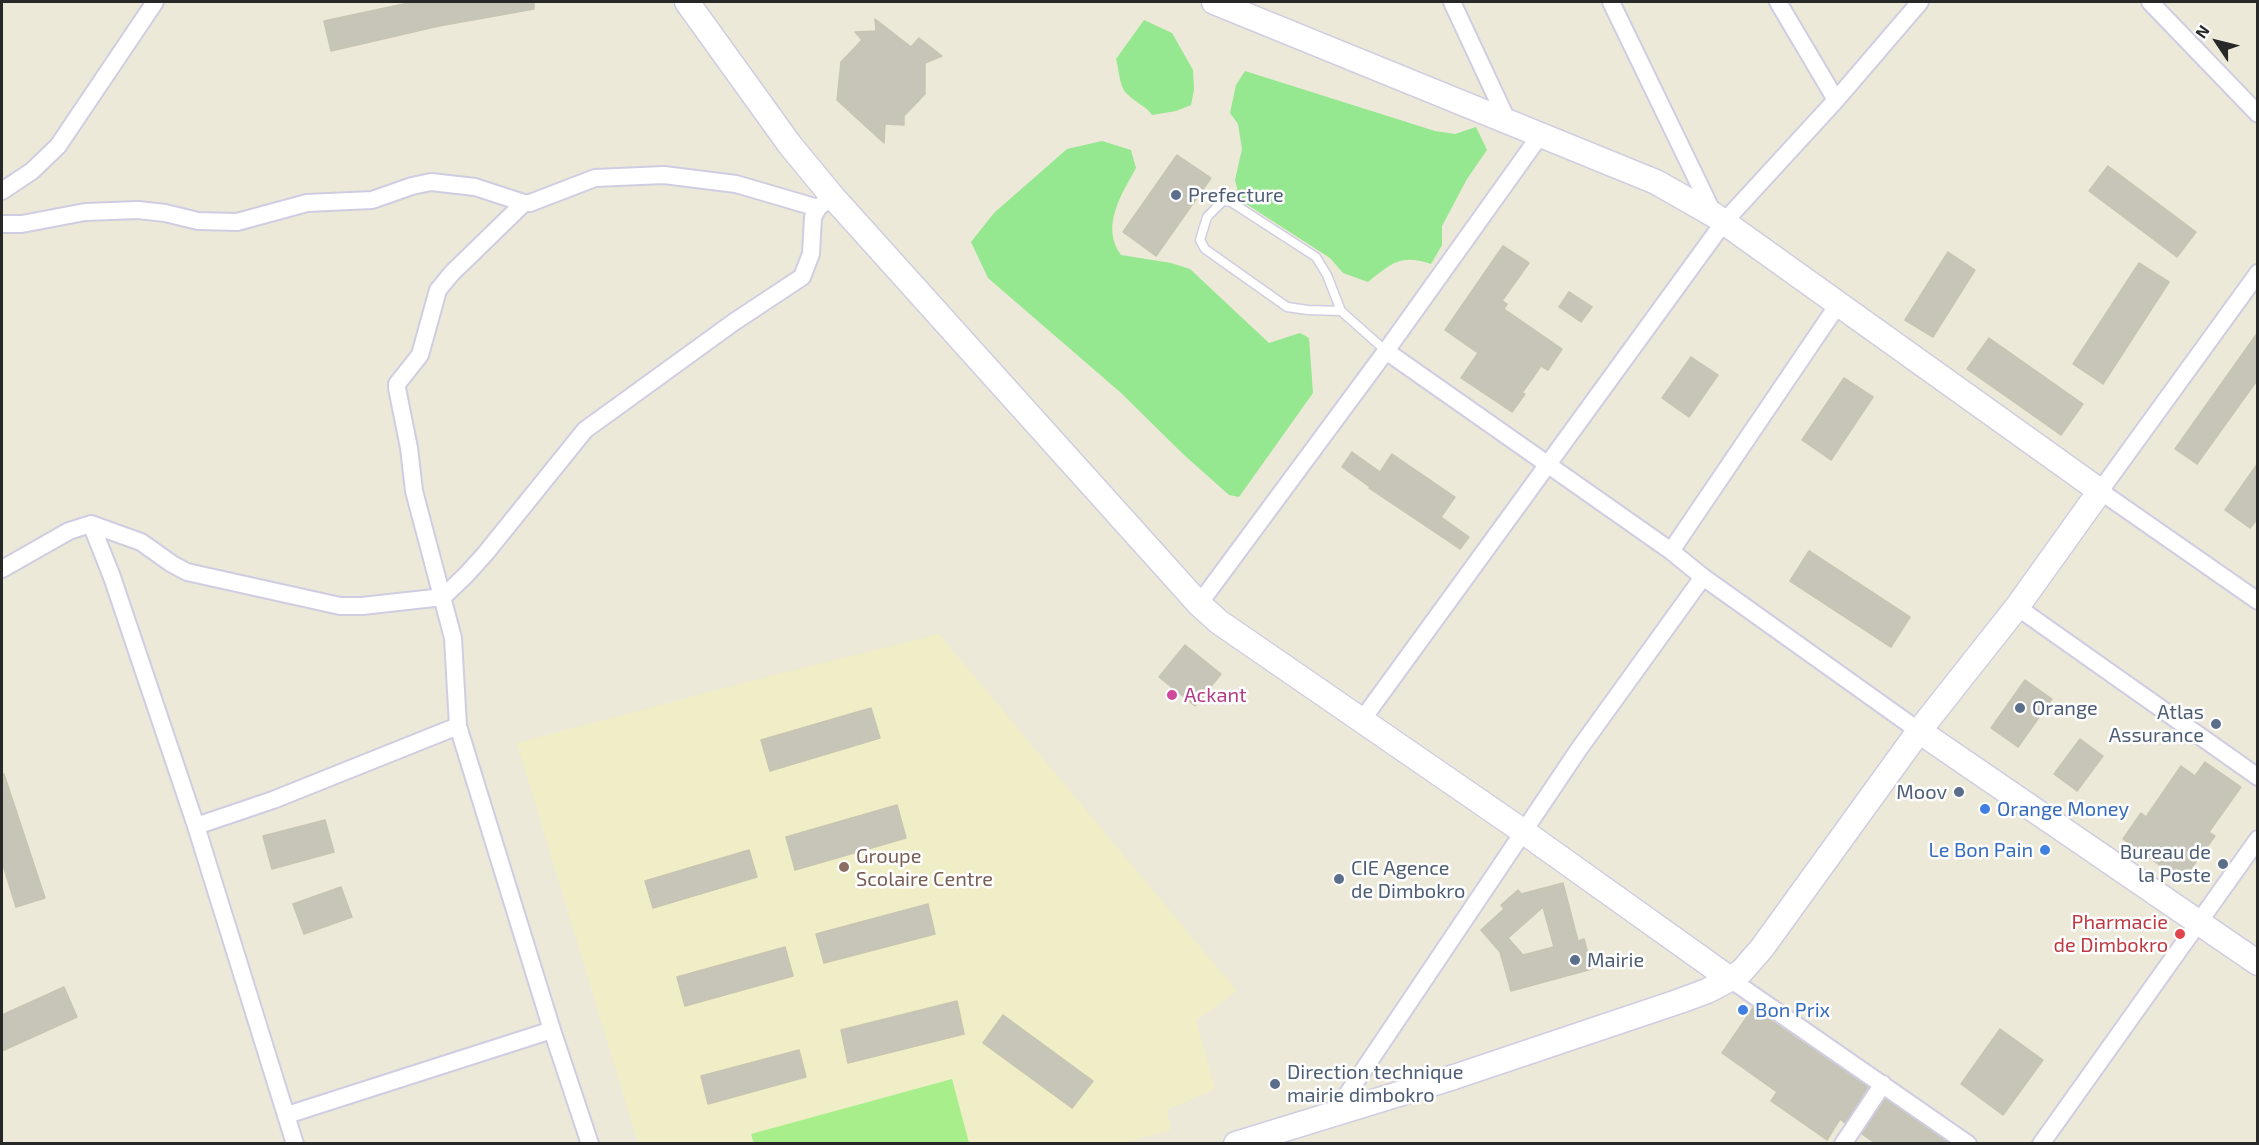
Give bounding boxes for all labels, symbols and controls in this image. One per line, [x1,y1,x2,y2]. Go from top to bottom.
north arrow [2187,12,2247,72]
text: N [2191,21,2213,42]
place label: Prefecture [1188,183,1284,207]
marker: Prefecture [1169,188,1183,202]
place label: Ackant [1184,683,1247,707]
marker: Ackant [1165,688,1179,702]
place label: Orange [2032,696,2098,720]
place label: Atlas Assurance [2109,700,2204,747]
marker: Orange [2013,701,2027,715]
marker: Atlas Assurance [2209,717,2223,731]
place label: Moov [1896,780,1947,804]
marker: Moov [1952,785,1966,799]
place label: Orange Money [1997,797,2129,821]
marker: Orange Money [1978,802,1992,816]
place label: Le Bon Pain [1928,838,2033,862]
place label: Bureau de la Poste [2120,840,2211,887]
marker: Le Bon Pain [2038,843,2052,857]
place label: Groupe Scolaire Centre [856,844,993,891]
place label: CIE Agence de Dimbokro [1351,856,1465,903]
marker: Bureau de la Poste [2216,857,2230,871]
marker: Groupe Scolaire Centre [837,860,851,874]
marker: CIE Agence de Dimbokro [1332,872,1346,886]
place label: Pharmacie de Dimbokro [2054,910,2168,957]
marker: Pharmacie de Dimbokro [2173,927,2187,941]
place label: Mairie [1587,948,1644,972]
marker: Mairie [1568,953,1582,967]
place label: Bon Prix [1755,998,1830,1022]
marker: Bon Prix [1736,1003,1750,1017]
place label: Direction technique mairie dimbokro [1287,1060,1463,1107]
marker: Direction technique mairie dimbokro [1268,1077,1282,1091]

